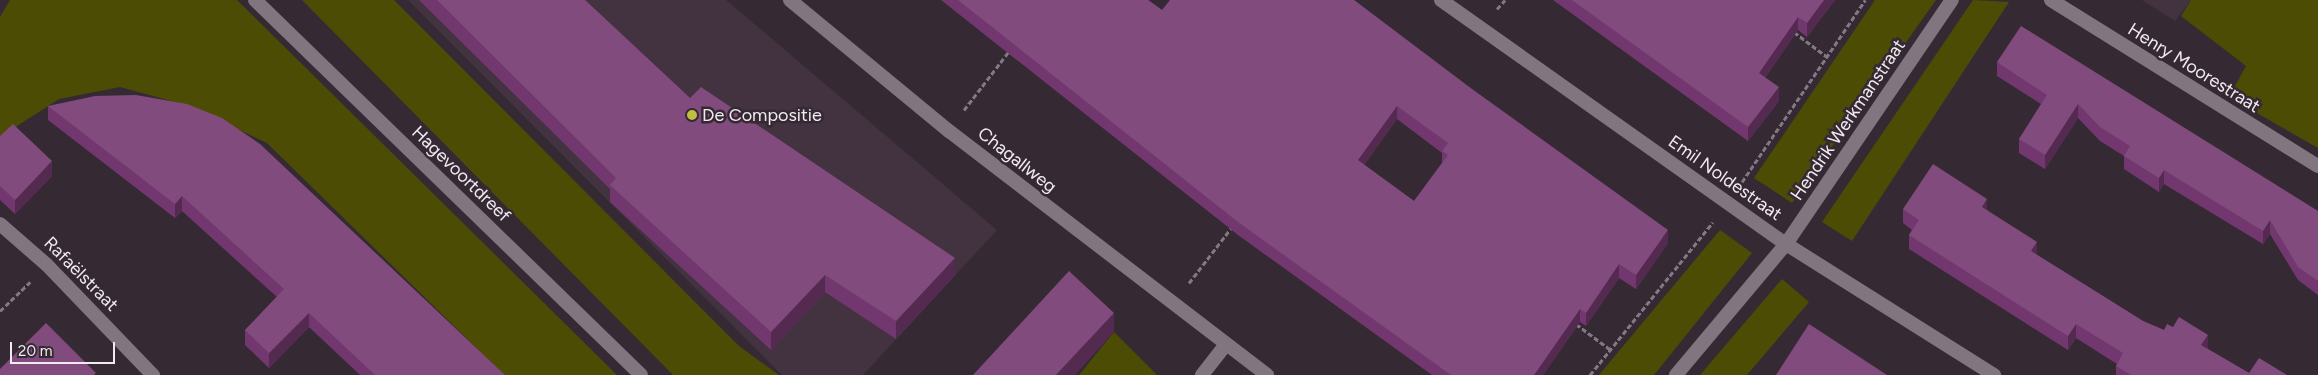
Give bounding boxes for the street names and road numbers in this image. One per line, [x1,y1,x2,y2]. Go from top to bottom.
street label: Henry Moorestraat [2124,19,2264,117]
street label: Hendrik Werkmanstraat [1786,35,1910,205]
street label: Hagevoortdreef [407,122,515,226]
street label: Chagallweg [973,123,1061,197]
street label: Emil Noldestraat [1664,131,1786,225]
street label: Rafaëlstraat [39,232,123,316]

